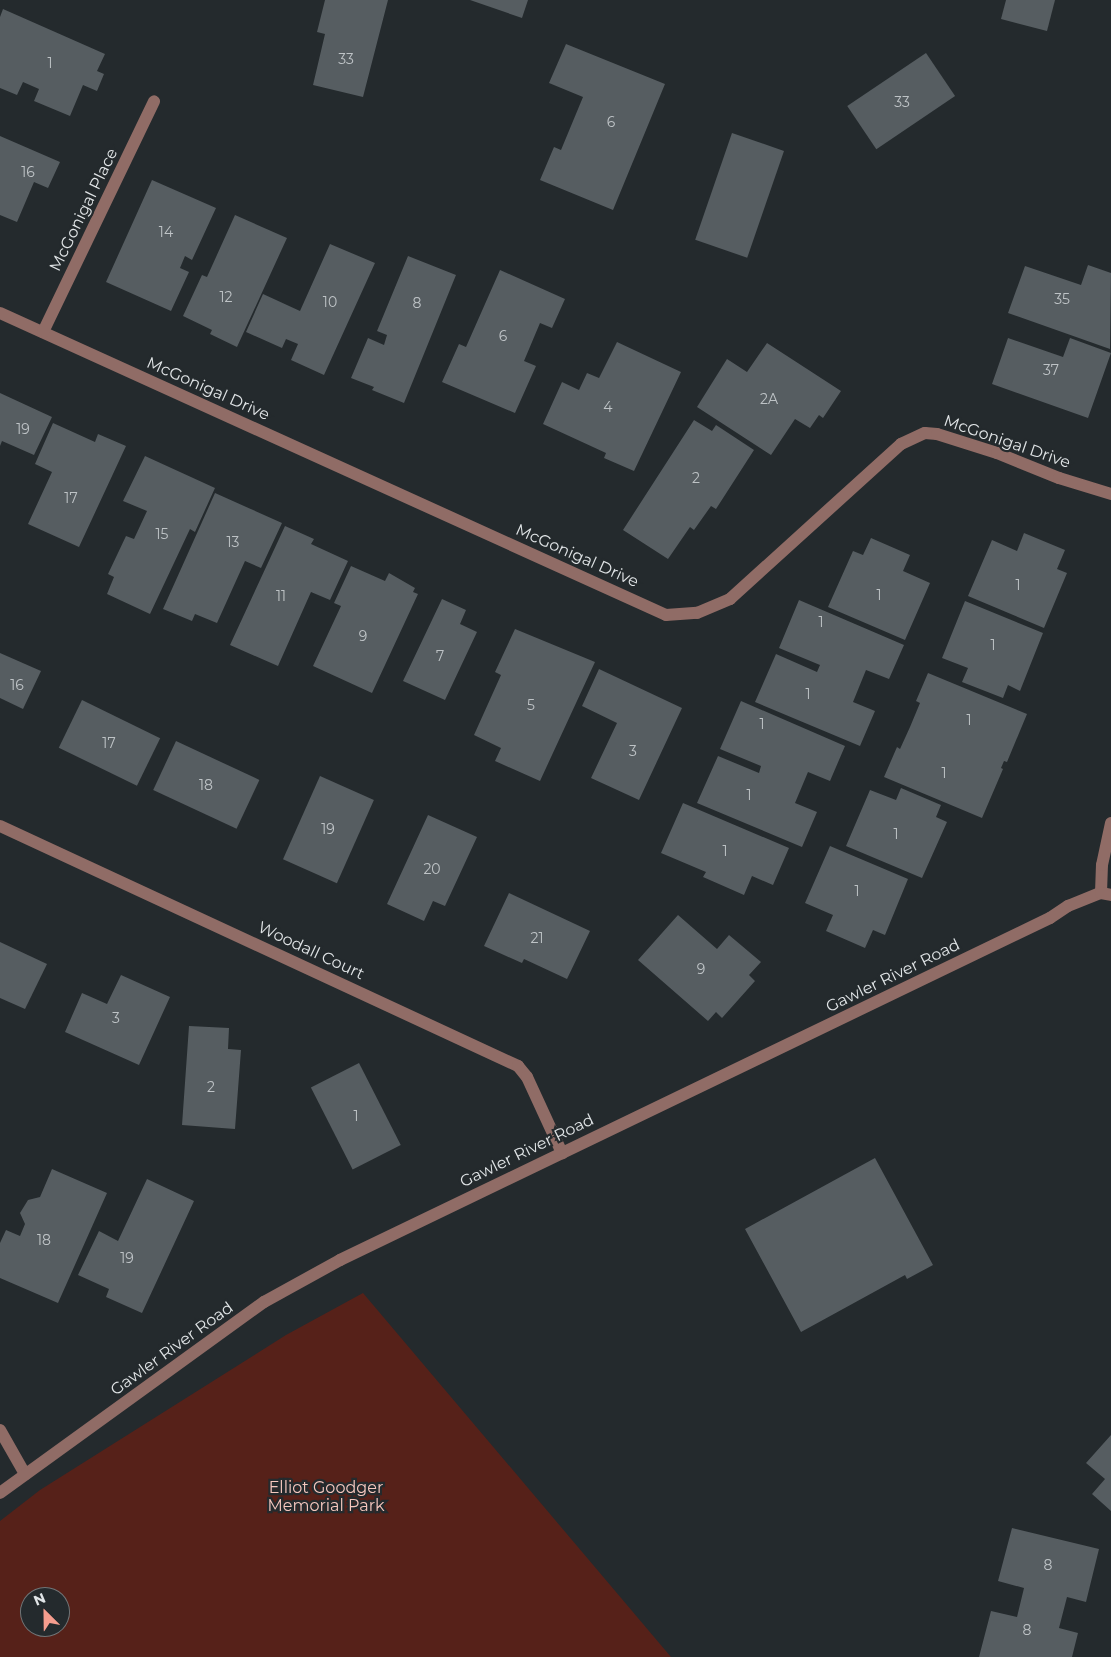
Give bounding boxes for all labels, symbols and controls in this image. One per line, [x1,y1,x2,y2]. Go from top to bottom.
house number: 33 [338,51,354,67]
house number: 1 [47,55,53,71]
house number: 33 [894,94,910,110]
house number: 6 [607,114,615,130]
street label: McGonigal Place [46,145,122,275]
house number: 16 [21,164,35,180]
house number: 14 [159,224,173,240]
house number: 12 [219,289,233,305]
house number: 35 [1054,291,1070,307]
house number: 10 [323,294,337,310]
house number: 8 [413,295,421,311]
house number: 6 [499,328,507,344]
street label: McGonigal Drive [144,353,272,425]
house number: 37 [1043,362,1059,378]
house number: 2A [760,391,778,407]
house number: 4 [603,399,613,415]
street label: McGonigal Drive [941,411,1073,473]
house number: 19 [16,421,30,437]
house number: 2 [692,470,700,486]
house number: 17 [64,490,78,506]
street label: McGonigal Drive [513,520,641,592]
house number: 15 [156,526,168,542]
house number: 13 [227,534,239,550]
house number: 1 [1015,577,1021,593]
house number: 1 [876,587,882,603]
house number: 11 [276,588,286,604]
house number: 1 [818,614,824,630]
house number: 9 [359,628,367,644]
house number: 1 [990,637,996,653]
house number: 7 [436,648,444,664]
house number: 16 [10,677,24,693]
house number: 1 [805,686,811,702]
house number: 5 [527,697,535,713]
house number: 1 [966,712,972,728]
house number: 1 [759,716,765,732]
house number: 17 [102,735,116,751]
house number: 3 [629,743,637,759]
house number: 1 [941,765,947,781]
house number: 18 [199,777,213,793]
house number: 1 [746,787,752,803]
house number: 19 [321,821,335,837]
house number: 1 [893,826,899,842]
house number: 1 [722,843,728,859]
house number: 20 [423,861,441,877]
house number: 1 [854,883,860,899]
street label: Woodall Court [255,918,367,984]
house number: 21 [530,930,544,946]
street label: Gawler River Road [823,935,963,1017]
house number: 9 [697,961,705,977]
house number: 3 [112,1010,120,1026]
house number: 2 [207,1079,215,1095]
house number: 1 [353,1108,359,1124]
street label: Gawler River Road [457,1110,597,1192]
house number: 18 [37,1232,51,1248]
house number: 19 [120,1250,134,1266]
street label: Gawler River Road [107,1298,237,1400]
park label: Elliot Goodger Memorial Park [267,1478,385,1516]
house number: 8 [1044,1557,1052,1573]
north arrow [20,1587,70,1637]
text: N [31,1589,48,1610]
house number: 8 [1023,1622,1031,1638]

